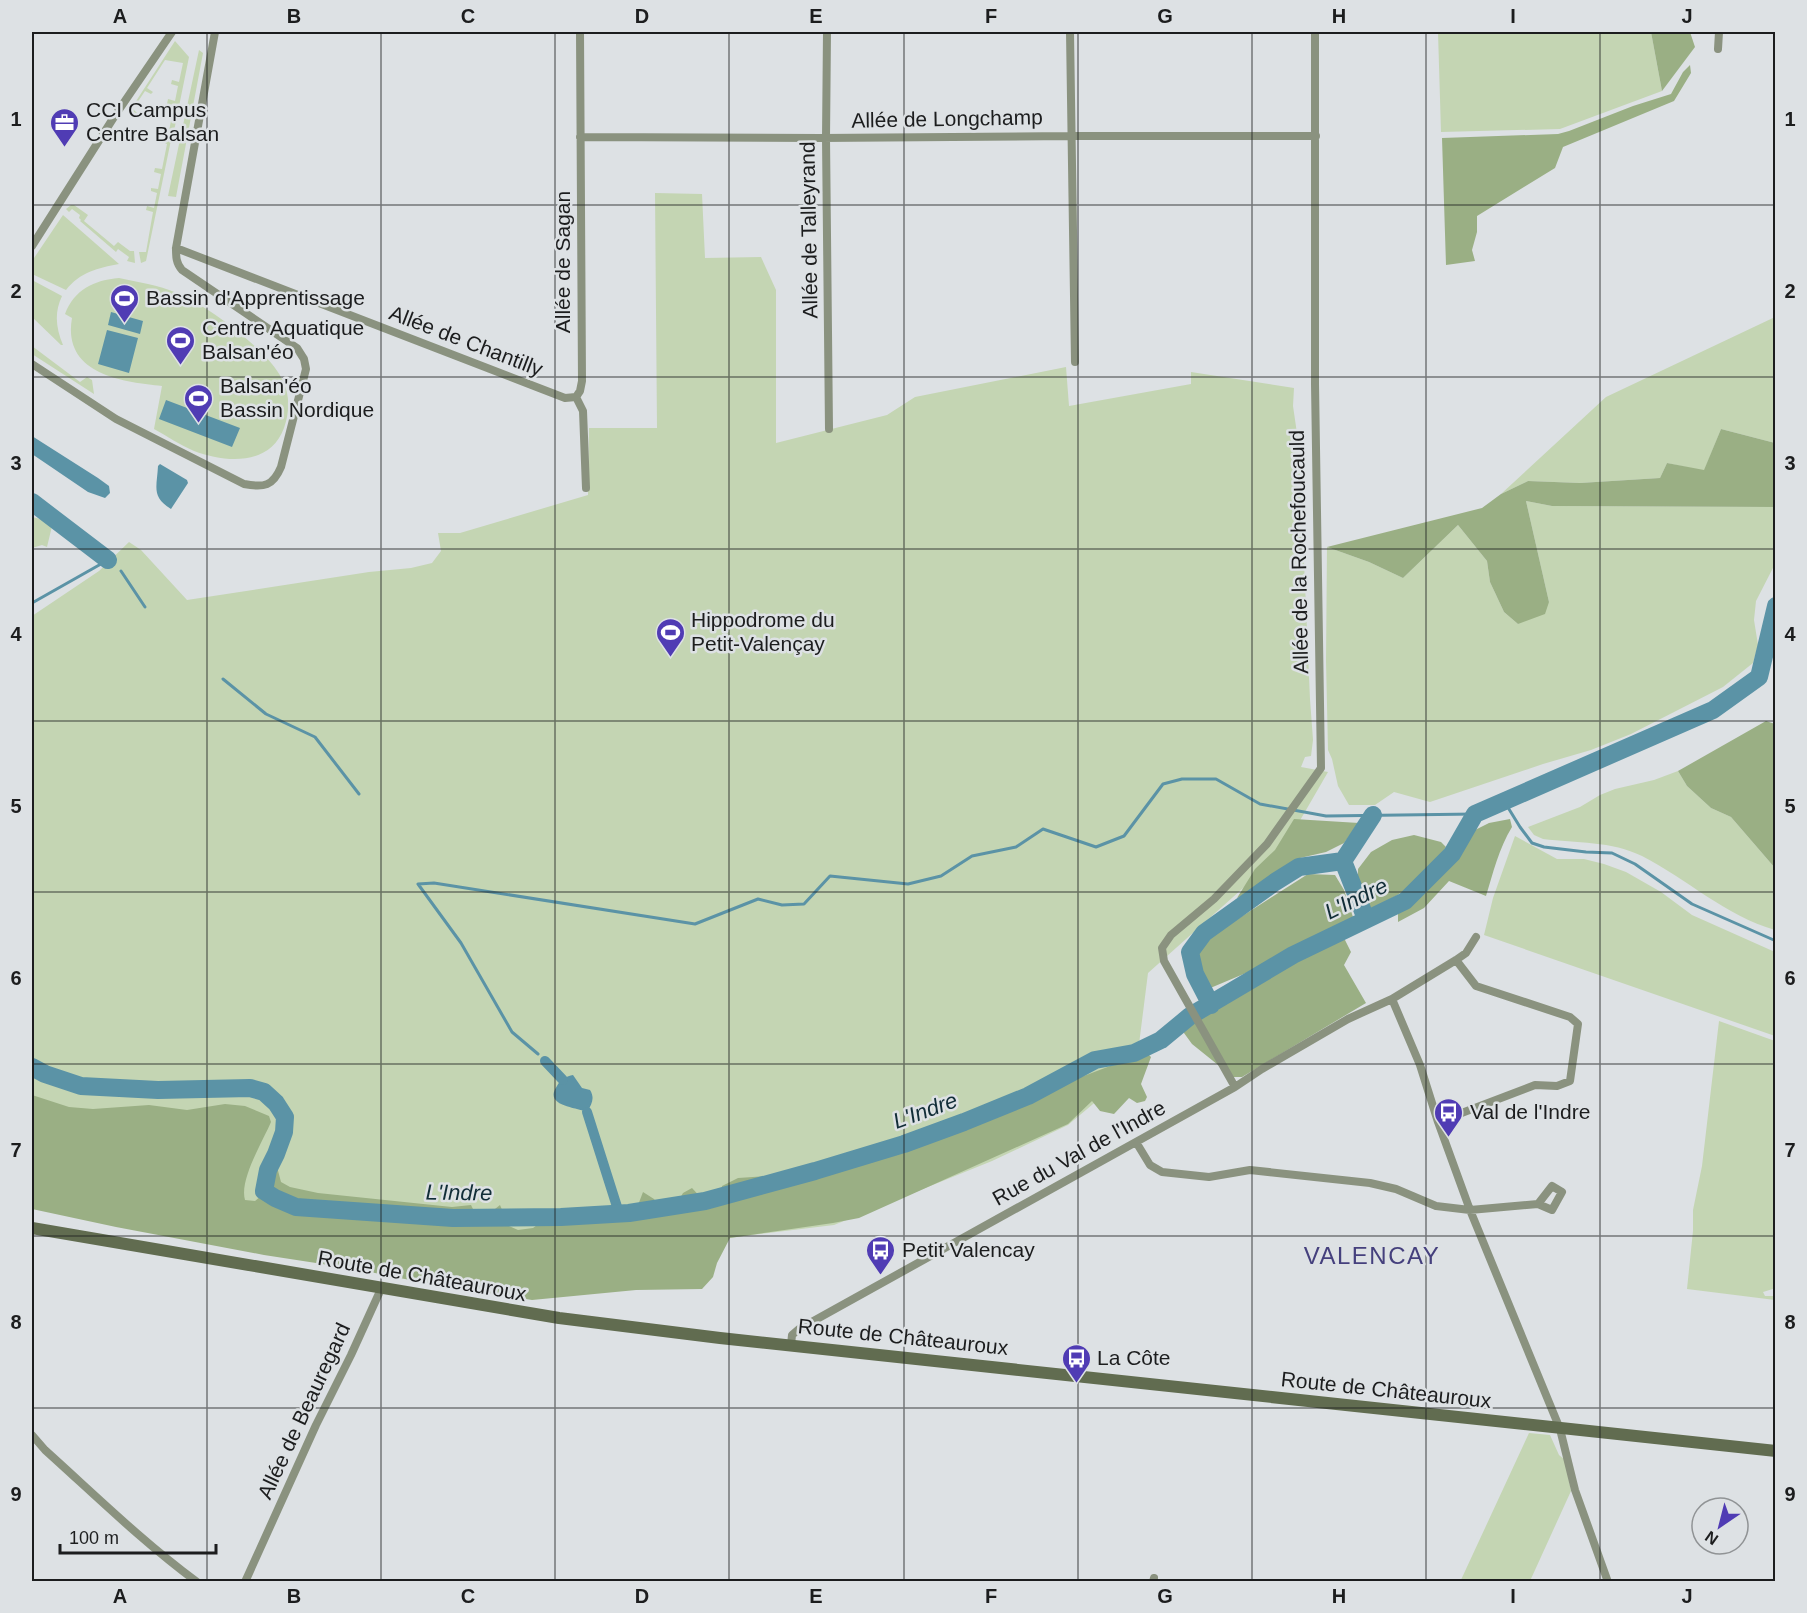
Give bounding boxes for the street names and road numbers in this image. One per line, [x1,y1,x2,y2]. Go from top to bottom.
street label: Allée de Longchamp [851,105,1043,132]
street label: Allée de Talleyrand [795,141,822,319]
street label: Allée de Sagan [551,191,574,333]
street label: Allée de Chantilly [386,301,547,381]
street label: Allée de la Rochefoucauld [1285,430,1312,674]
street label: Rue du Val de l'Indre [988,1095,1169,1210]
street label: Route de Châteauroux [316,1246,529,1305]
street label: Route de Châteauroux [797,1314,1010,1359]
street label: Allée de Beauregard [253,1319,354,1502]
street label: Route de Châteauroux [1280,1367,1493,1412]

